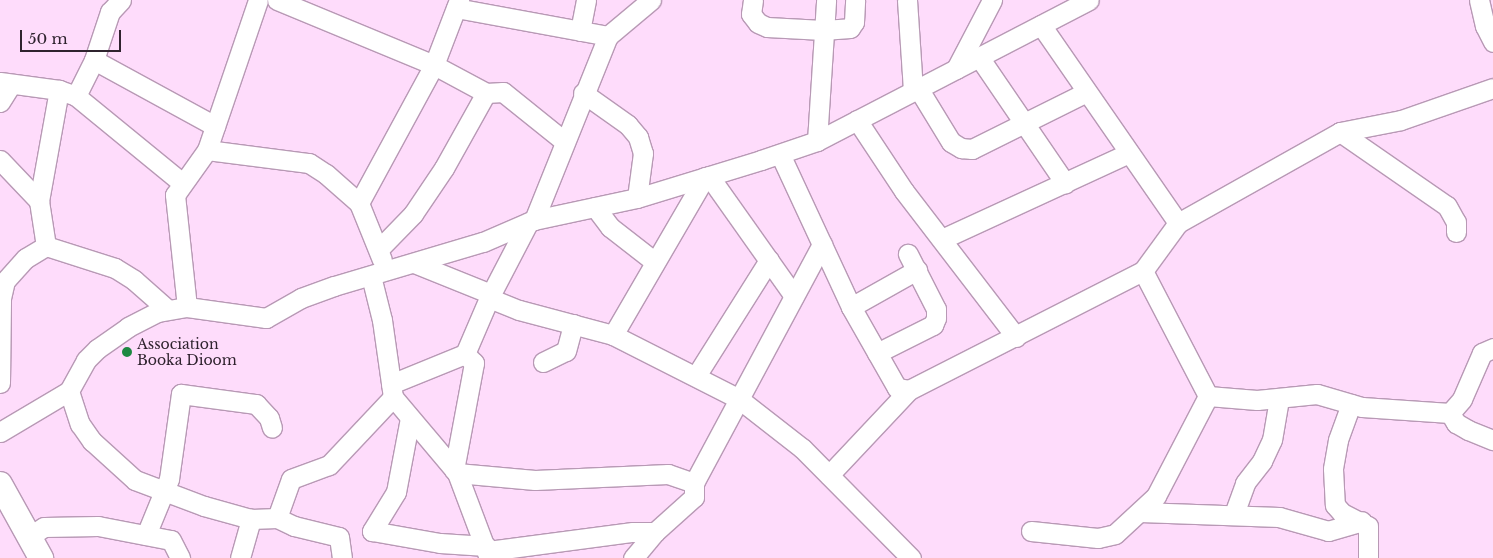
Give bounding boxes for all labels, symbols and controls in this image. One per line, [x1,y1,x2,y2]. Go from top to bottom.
scale bar [22,20,124,52]
text: 50 m [28,29,68,48]
place label: Association Booka Dioom [137,336,237,368]
marker: Association Booka Dioom [121,346,133,358]

